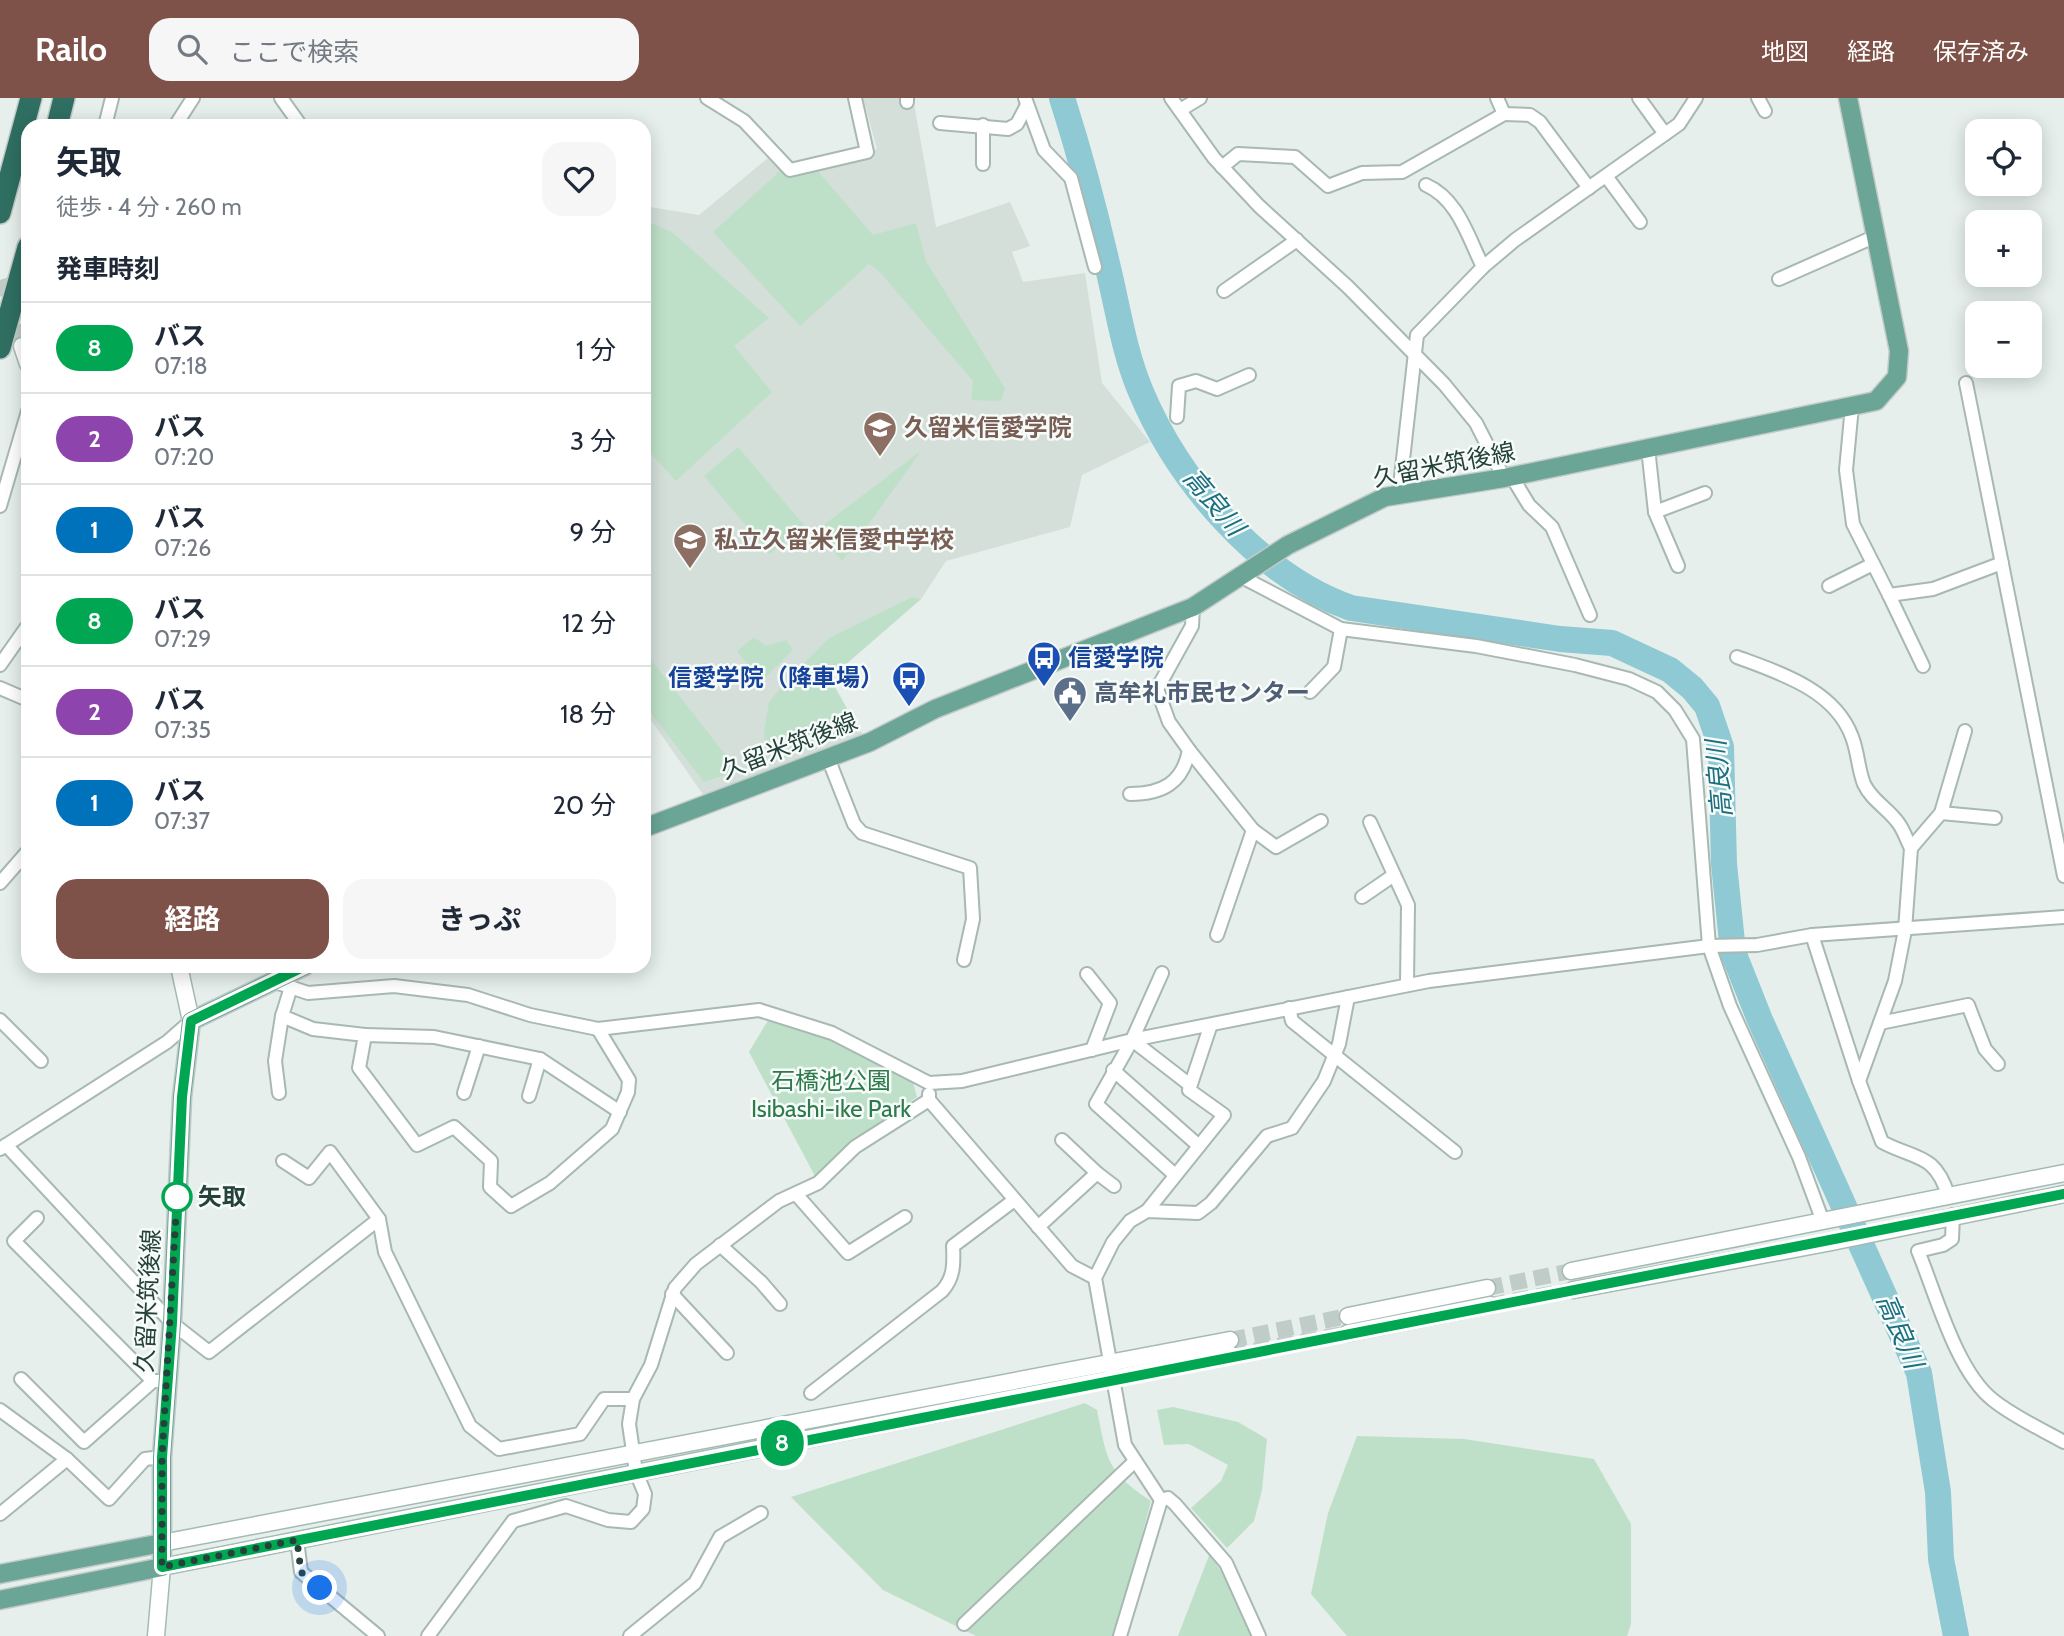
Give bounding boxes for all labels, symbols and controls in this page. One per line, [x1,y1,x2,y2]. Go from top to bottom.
search box [149,18,639,81]
text: Railo [35,29,107,69]
icon: search [173,30,211,68]
text: ここで検索 [229,36,359,68]
text: 地図 [1761,37,1809,66]
text: 経路 [1847,37,1895,66]
text: 保存済み [1933,37,2029,66]
map controls [1965,119,2042,378]
button: locate [1965,119,2042,196]
text: 矢取 [56,142,122,182]
button: heart [542,142,616,216]
text: 徒歩 · 4 分 · 260 m [56,193,242,221]
button: + [1965,210,2042,287]
text: 発車時刻 [56,253,160,285]
button: − [1965,301,2042,378]
text: バス [154,320,206,352]
text: 8 [87,333,102,362]
text: 1 分 [576,334,616,366]
text: 07:18 [154,352,208,380]
school or university icon: 久留米信愛学院 [861,409,899,458]
text: バス [154,411,206,443]
place label: 久留米信愛学院 [904,413,1072,442]
text: 2 [88,424,101,453]
text: 3 分 [570,425,616,457]
street label: 久留米筑後線 [1370,437,1517,492]
text: 07:20 [154,443,214,471]
water label: 高良川 [1177,462,1253,544]
text: バス [154,502,206,534]
text: 1 [90,515,99,544]
text: 9 分 [569,516,616,548]
school or university icon: 私立久留米信愛中学校 [671,521,709,570]
place label: 私立久留米信愛中学校 [714,525,954,554]
text: 07:26 [154,534,211,562]
text: バス [154,593,206,625]
text: 8 [87,606,102,635]
text: 12 分 [562,607,616,639]
text: 07:29 [154,625,211,653]
bus stop icon: 信愛学院 [1025,639,1063,688]
place label: 信愛学院 [1068,643,1164,672]
bus stop icon: 信愛学院（降車場） [890,659,928,708]
place label: 信愛学院（降車場） [668,663,884,692]
public building icon: 高牟礼市民センター [1051,674,1089,723]
place label: 高牟礼市民センター [1094,678,1310,707]
text: バス [154,684,206,716]
text: 2 [88,697,101,726]
text: 18 分 [560,698,616,730]
street label: 久留米筑後線 [716,706,861,785]
text: 07:35 [154,716,211,744]
water label: 高良川 [1699,736,1738,819]
text: バス [154,775,206,807]
text: 1 [90,788,99,817]
text: 20 分 [552,789,616,821]
text: 07:37 [154,807,210,835]
button: 経路 [56,879,329,959]
button: きっぷ [343,879,616,959]
park label: 石橋池公園 Isibashi-ike Park [751,1066,911,1123]
marker: 矢取 [162,1182,192,1212]
place label: 矢取 [198,1182,246,1211]
street label: 久留米筑後線 [129,1228,166,1374]
water label: 高良川 [1870,1289,1931,1376]
line badge: 8 [759,1420,805,1466]
text: 8 [775,1428,789,1457]
your location [302,1570,337,1605]

